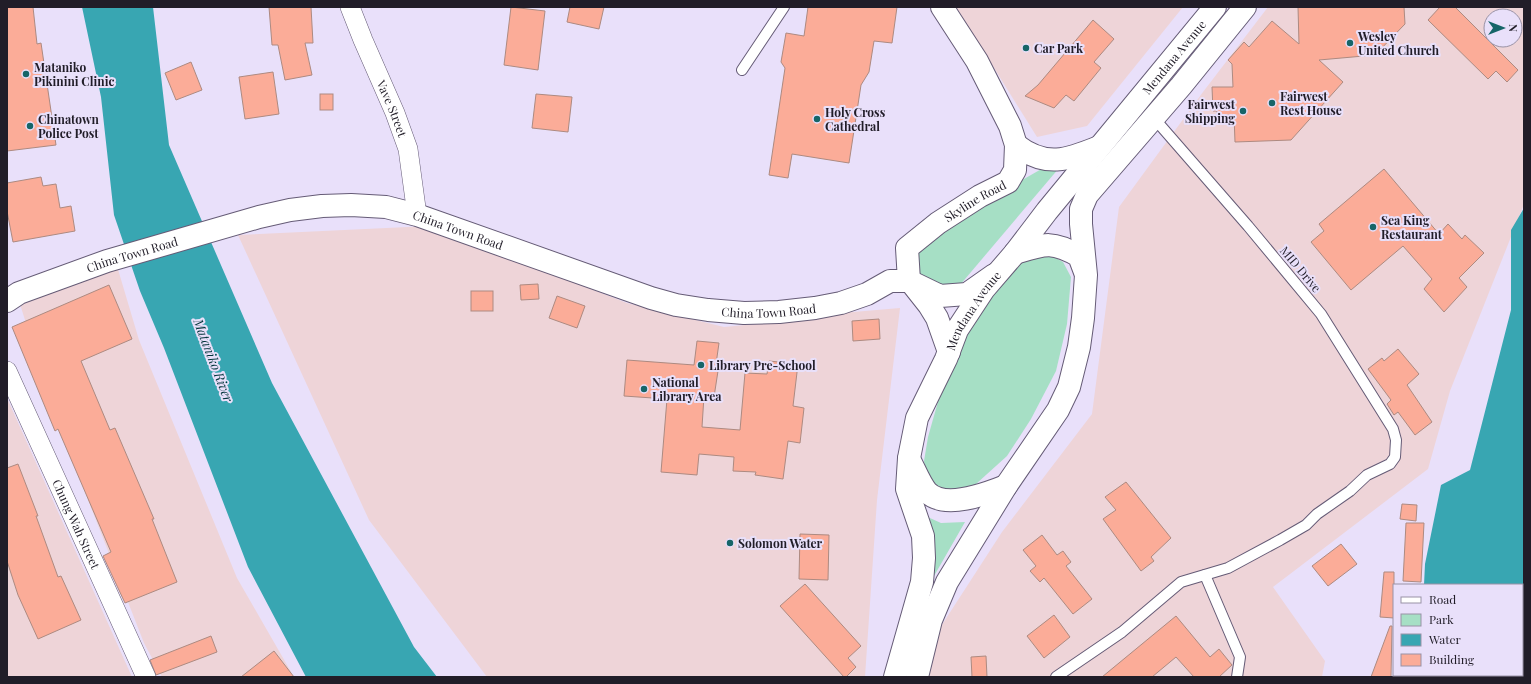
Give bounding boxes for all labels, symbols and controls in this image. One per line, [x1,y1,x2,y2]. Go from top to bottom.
north arrow [1483,8,1523,48]
street label: Mendana Avenue [1138,17,1209,98]
text: N [1506,24,1521,32]
place label: Wesley United Church [1357,28,1440,58]
marker: Wesley United Church [1345,38,1355,48]
place label: Car Park [1034,40,1084,56]
marker: Car Park [1021,43,1031,53]
place label: Mataniko Pikinini Clinic [34,59,114,89]
marker: Mataniko Pikinini Clinic [21,69,31,79]
street label: Vave Street [373,77,411,140]
place label: Fairwest Rest House [1280,88,1342,118]
place label: Fairwest Shipping [1185,96,1236,126]
marker: Fairwest Rest House [1267,98,1277,108]
place label: Holy Cross Cathedral [825,104,886,134]
marker: Fairwest Shipping [1238,106,1248,116]
place label: Chinatown Police Post [38,111,99,141]
marker: Holy Cross Cathedral [812,114,822,124]
marker: Chinatown Police Post [25,121,35,131]
street label: Skyline Road [941,176,1009,225]
street label: China Town Road [411,206,505,253]
place label: Sea King Restaurant [1381,212,1443,242]
marker: Sea King Restaurant [1368,222,1378,232]
street label: China Town Road [84,233,180,276]
street label: MID Drive [1277,243,1325,295]
street label: Mendana Avenue [942,267,1004,352]
street label: China Town Road [721,300,817,321]
water label: Mataniko River [190,315,238,404]
place label: Library Pre-School [709,357,816,373]
marker: Library Pre-School [696,360,706,370]
place label: National Library Area [652,374,722,404]
marker: National Library Area [639,384,649,394]
street label: Chung Wah Street [49,477,104,572]
place label: Solomon Water [738,535,823,551]
marker: Solomon Water [725,538,735,548]
legend [1393,584,1523,676]
text: Road [1429,591,1456,607]
text: Park [1429,611,1454,627]
text: Water [1428,631,1462,647]
text: Building [1429,651,1475,667]

